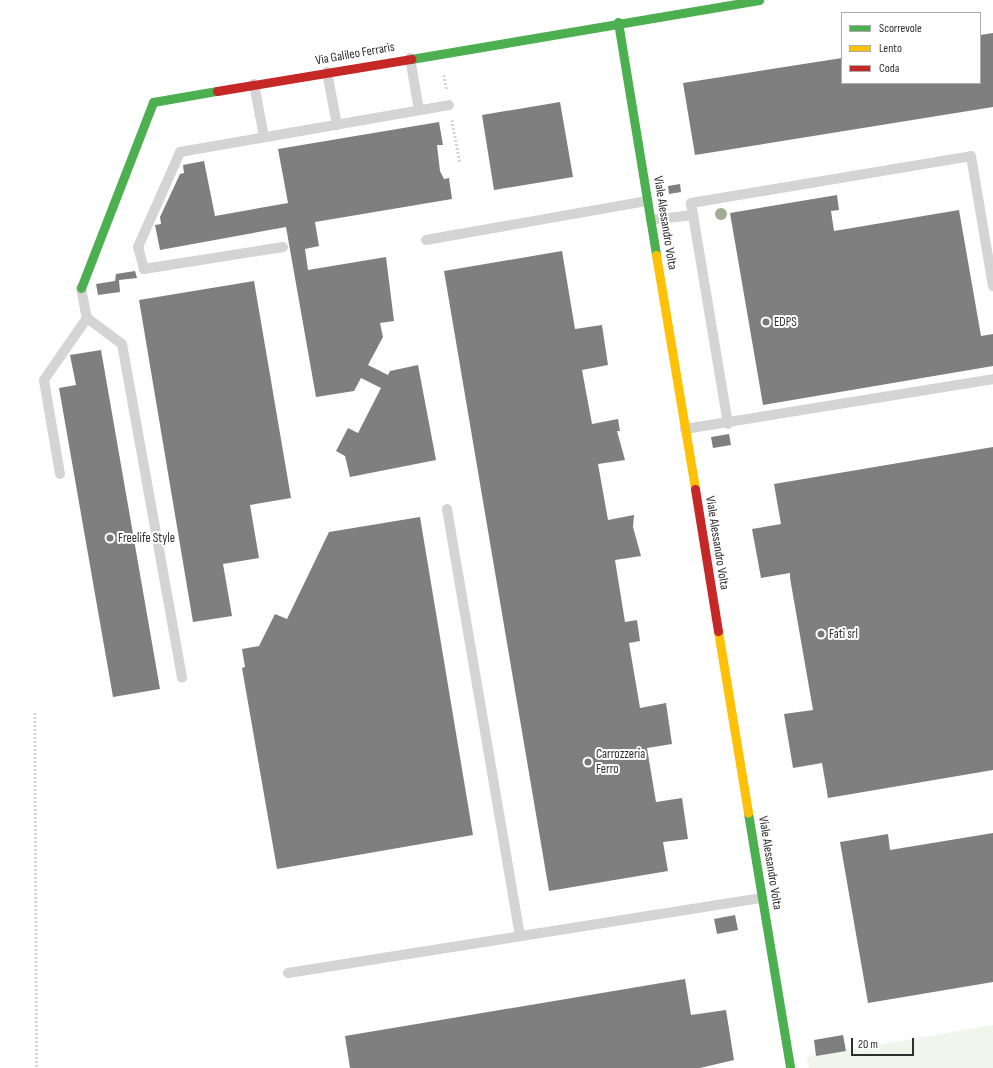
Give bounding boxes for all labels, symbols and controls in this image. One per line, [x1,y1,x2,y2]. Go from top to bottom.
legend [841,12,981,84]
text: Scorrevole [879,21,922,36]
street label: Via Galileo Ferraris [314,39,396,69]
text: Lento [879,41,902,56]
text: Coda [879,61,899,76]
street label: Viale Alessandro Volta [650,175,680,271]
place label: EDPS [774,314,797,330]
marker: EDPS [761,317,771,327]
street label: Viale Alessandro Volta [702,495,732,591]
place label: Freelife Style [118,530,175,546]
marker: Freelife Style [105,533,115,543]
place label: Fati srl [829,626,858,642]
marker: Fati srl [816,629,826,639]
place label: Carrozzeria Ferro [596,747,645,778]
marker: Carrozzeria Ferro [583,757,593,767]
street label: Viale Alessandro Volta [755,815,785,911]
scale bar [853,1030,916,1056]
text: 20 m [858,1037,878,1052]

